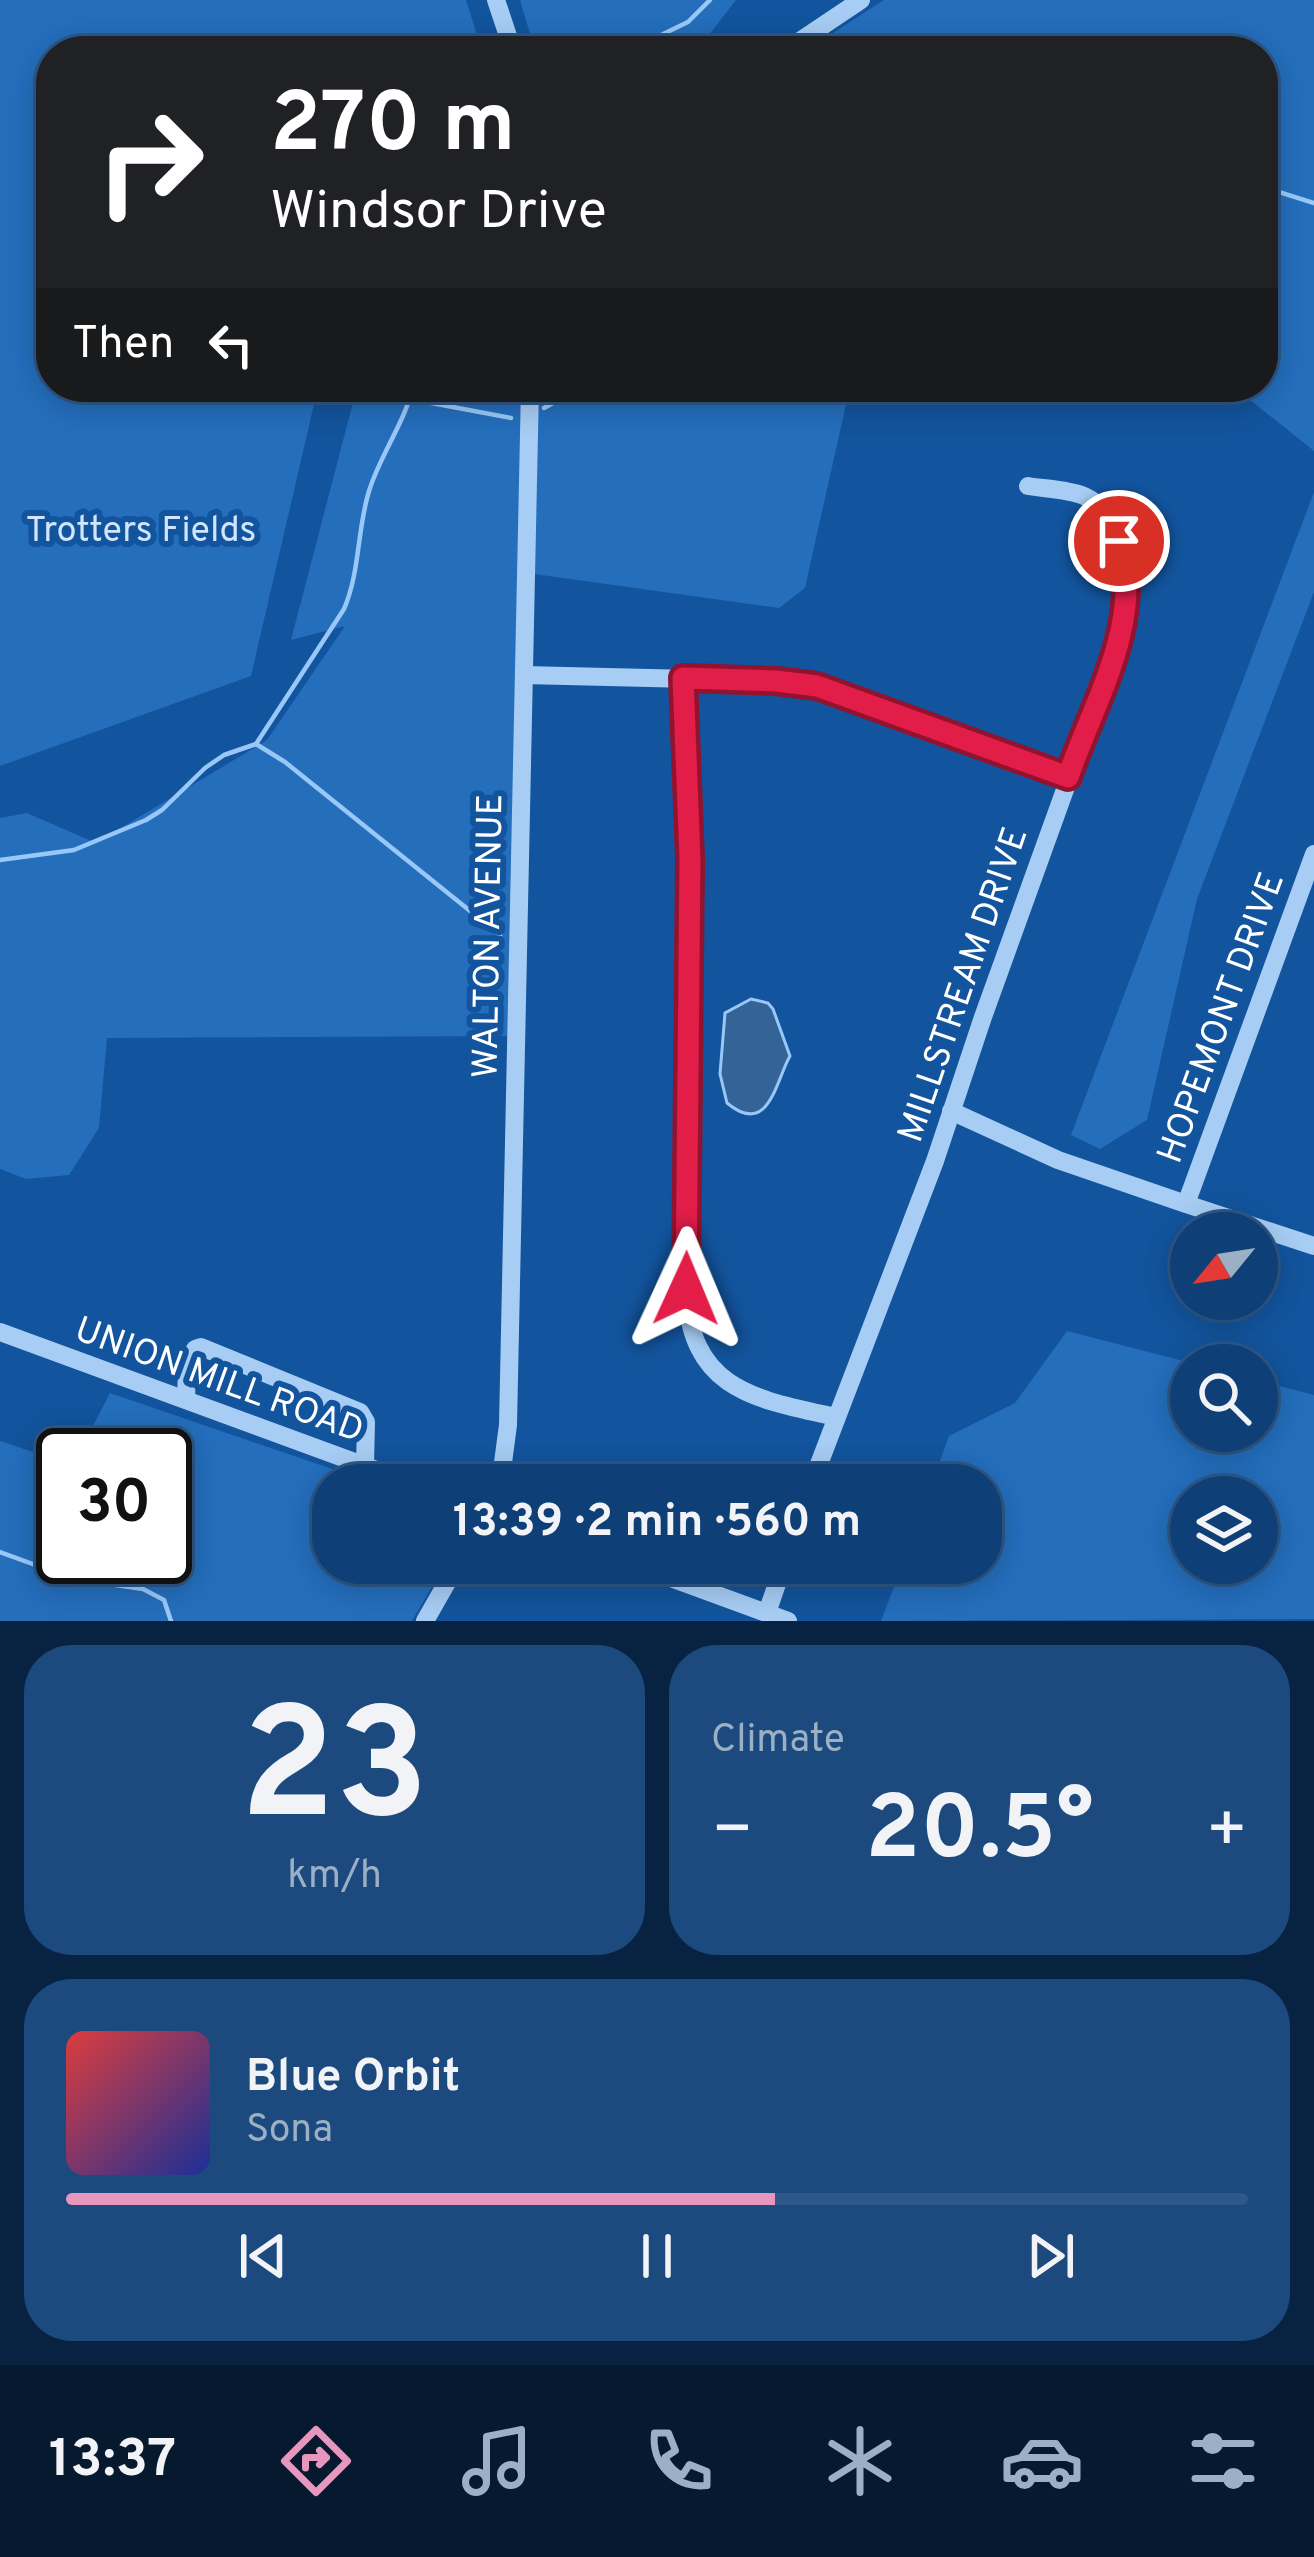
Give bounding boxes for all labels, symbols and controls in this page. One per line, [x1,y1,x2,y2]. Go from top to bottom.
text: 270 m [270,75,516,181]
icon: right [72,84,228,240]
text: Windsor Drive [270,179,607,248]
icon: left [198,312,264,378]
text: Then [72,317,174,374]
pin [1068,490,1170,592]
icon: arrive [1086,508,1152,574]
park label: Trotters Fields [26,509,257,555]
street label: WALTON AVENUE [465,793,515,1079]
street label: MILLSTREAM DRIVE [889,822,1040,1149]
street label: HOPEMONT DRIVE [1149,867,1297,1170]
north arrow [1170,1212,1278,1320]
map controls [1170,1212,1278,1584]
position arrow [623,1226,749,1352]
street label: UNION MILL ROAD [68,1308,369,1455]
button: search [1170,1344,1278,1452]
speed limit sign: 30 [36,1428,192,1584]
button: layers [1170,1476,1278,1584]
text: 13:39 · 2 min · 560 m [453,1495,861,1552]
text: 23 [240,1676,429,1874]
text: Climate [711,1717,845,1766]
text: 20.5° [865,1777,1094,1890]
text: − [711,1792,754,1875]
text: + [1205,1792,1248,1875]
text: km/h [287,1853,382,1902]
text: Blue Orbit [246,2050,460,2107]
text: Sona [246,2107,333,2156]
icon: previous [230,2223,296,2289]
icon: pause [624,2223,690,2289]
icon: next [1018,2223,1084,2289]
icon: directions [274,2419,358,2503]
icon: music [455,2419,539,2503]
icon: phone [637,2419,721,2503]
icon: climate [818,2419,902,2503]
icon: car [1000,2419,1084,2503]
icon: filters [1181,2419,1265,2503]
text: 13:37 [49,2427,176,2496]

